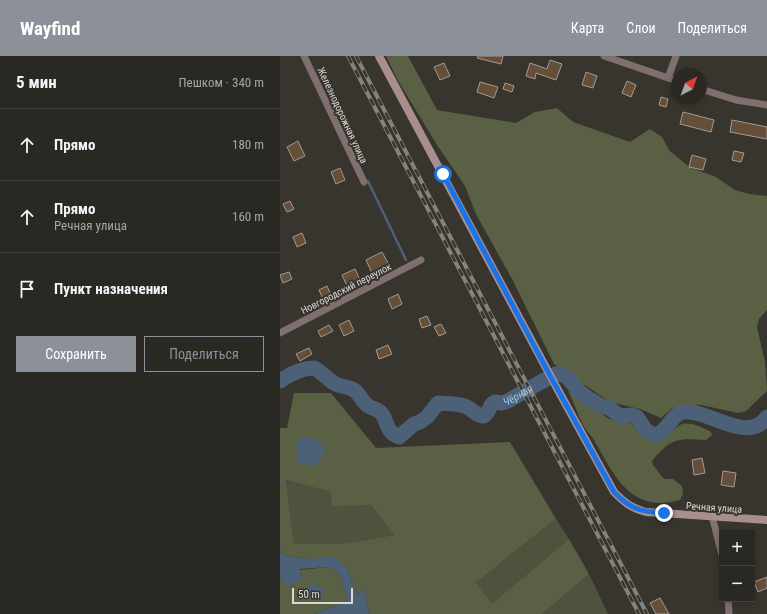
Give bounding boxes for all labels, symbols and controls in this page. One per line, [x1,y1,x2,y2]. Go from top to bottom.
text: Wayfind [20,17,80,40]
text: Карта [571,20,604,36]
text: Слои [626,20,656,36]
text: Поделиться [678,20,747,36]
street label: Железнодорожная улица [315,66,370,165]
north arrow [671,68,707,104]
text: 5 мин [16,72,57,92]
text: Пешком · 340 m [178,75,264,90]
icon: ahead [16,134,38,156]
text: Прямо [54,136,95,154]
text: 180 m [232,137,264,152]
route start [434,165,452,183]
text: Прямо [54,200,95,218]
icon: ahead [16,206,38,228]
text: 160 m [232,209,264,224]
text: Речная улица [54,218,127,233]
street label: Новгородский переулок [299,261,393,316]
icon: arrive [16,278,38,300]
text: Пункт назначения [54,280,168,298]
button: Сохранить [16,336,136,372]
button: Поделиться [144,336,264,372]
water label: Чёрная [501,382,535,409]
street label: Речная улица [686,500,743,515]
route end [655,504,673,522]
map controls [719,530,755,602]
button: + [719,530,755,566]
button: − [719,566,755,602]
scale bar [292,586,353,605]
text: 50 m [298,588,320,601]

